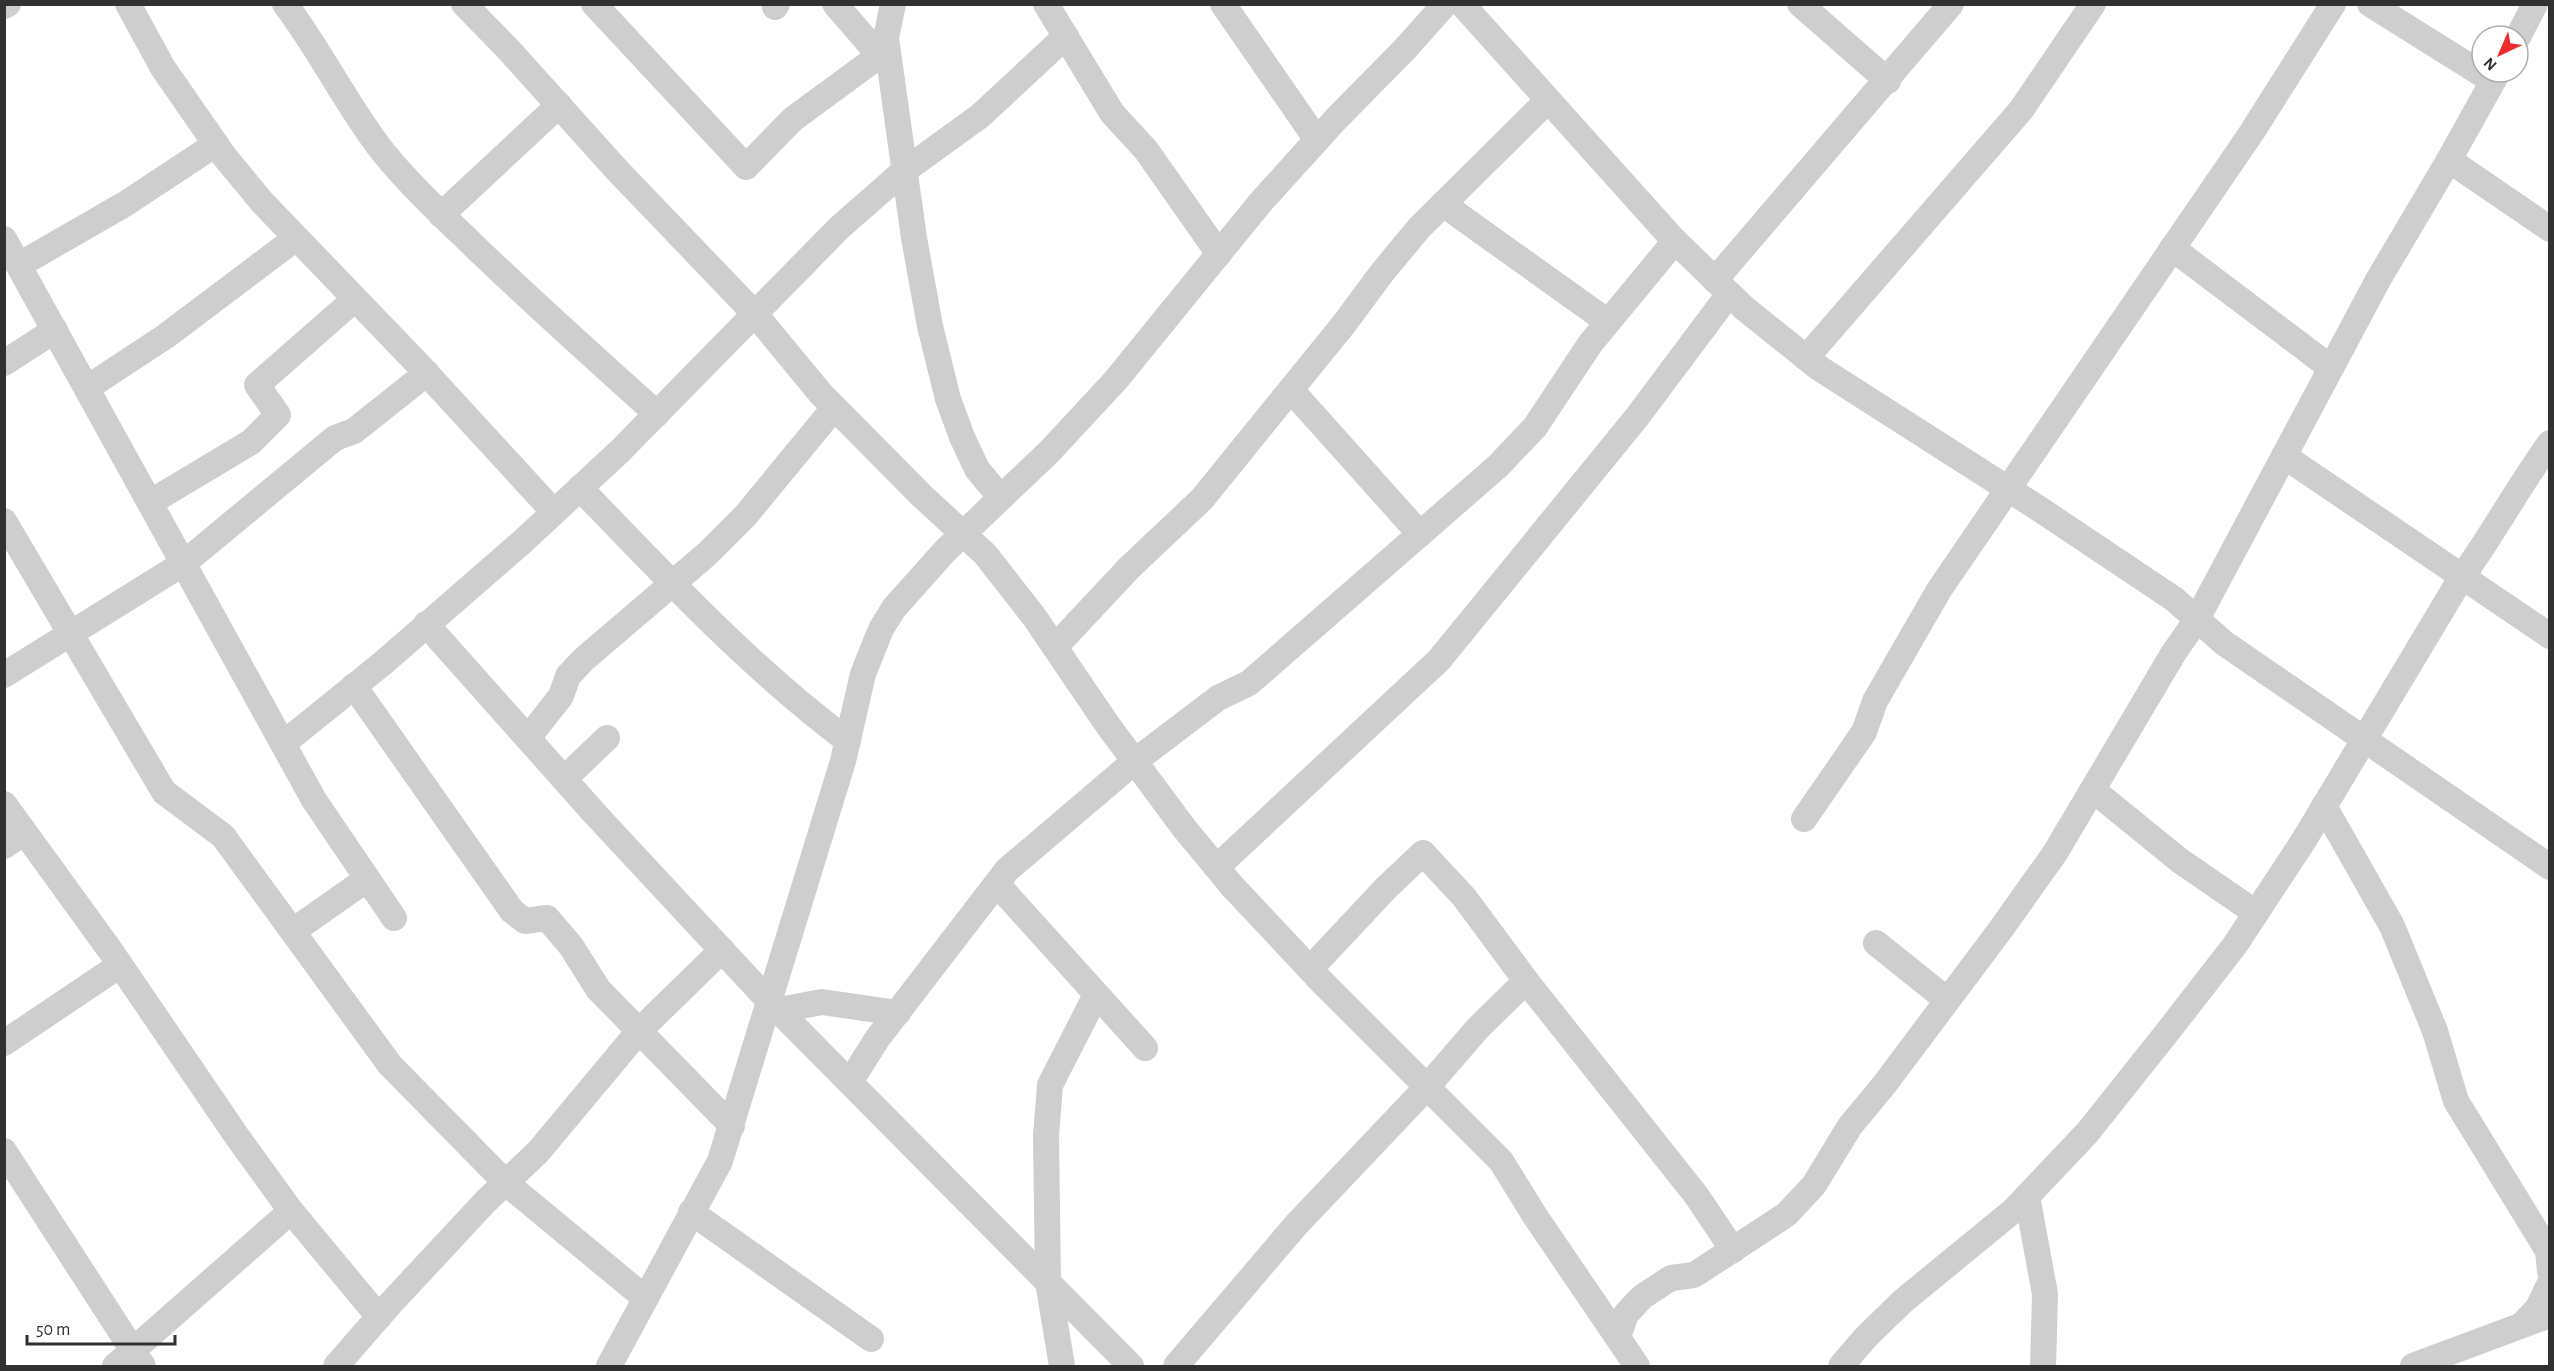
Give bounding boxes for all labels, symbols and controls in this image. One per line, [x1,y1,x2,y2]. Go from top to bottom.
north arrow [2470,24,2530,84]
text: N [2481,54,2500,74]
scale bar [27,1308,176,1346]
text: 50 m [36,1321,70,1339]

